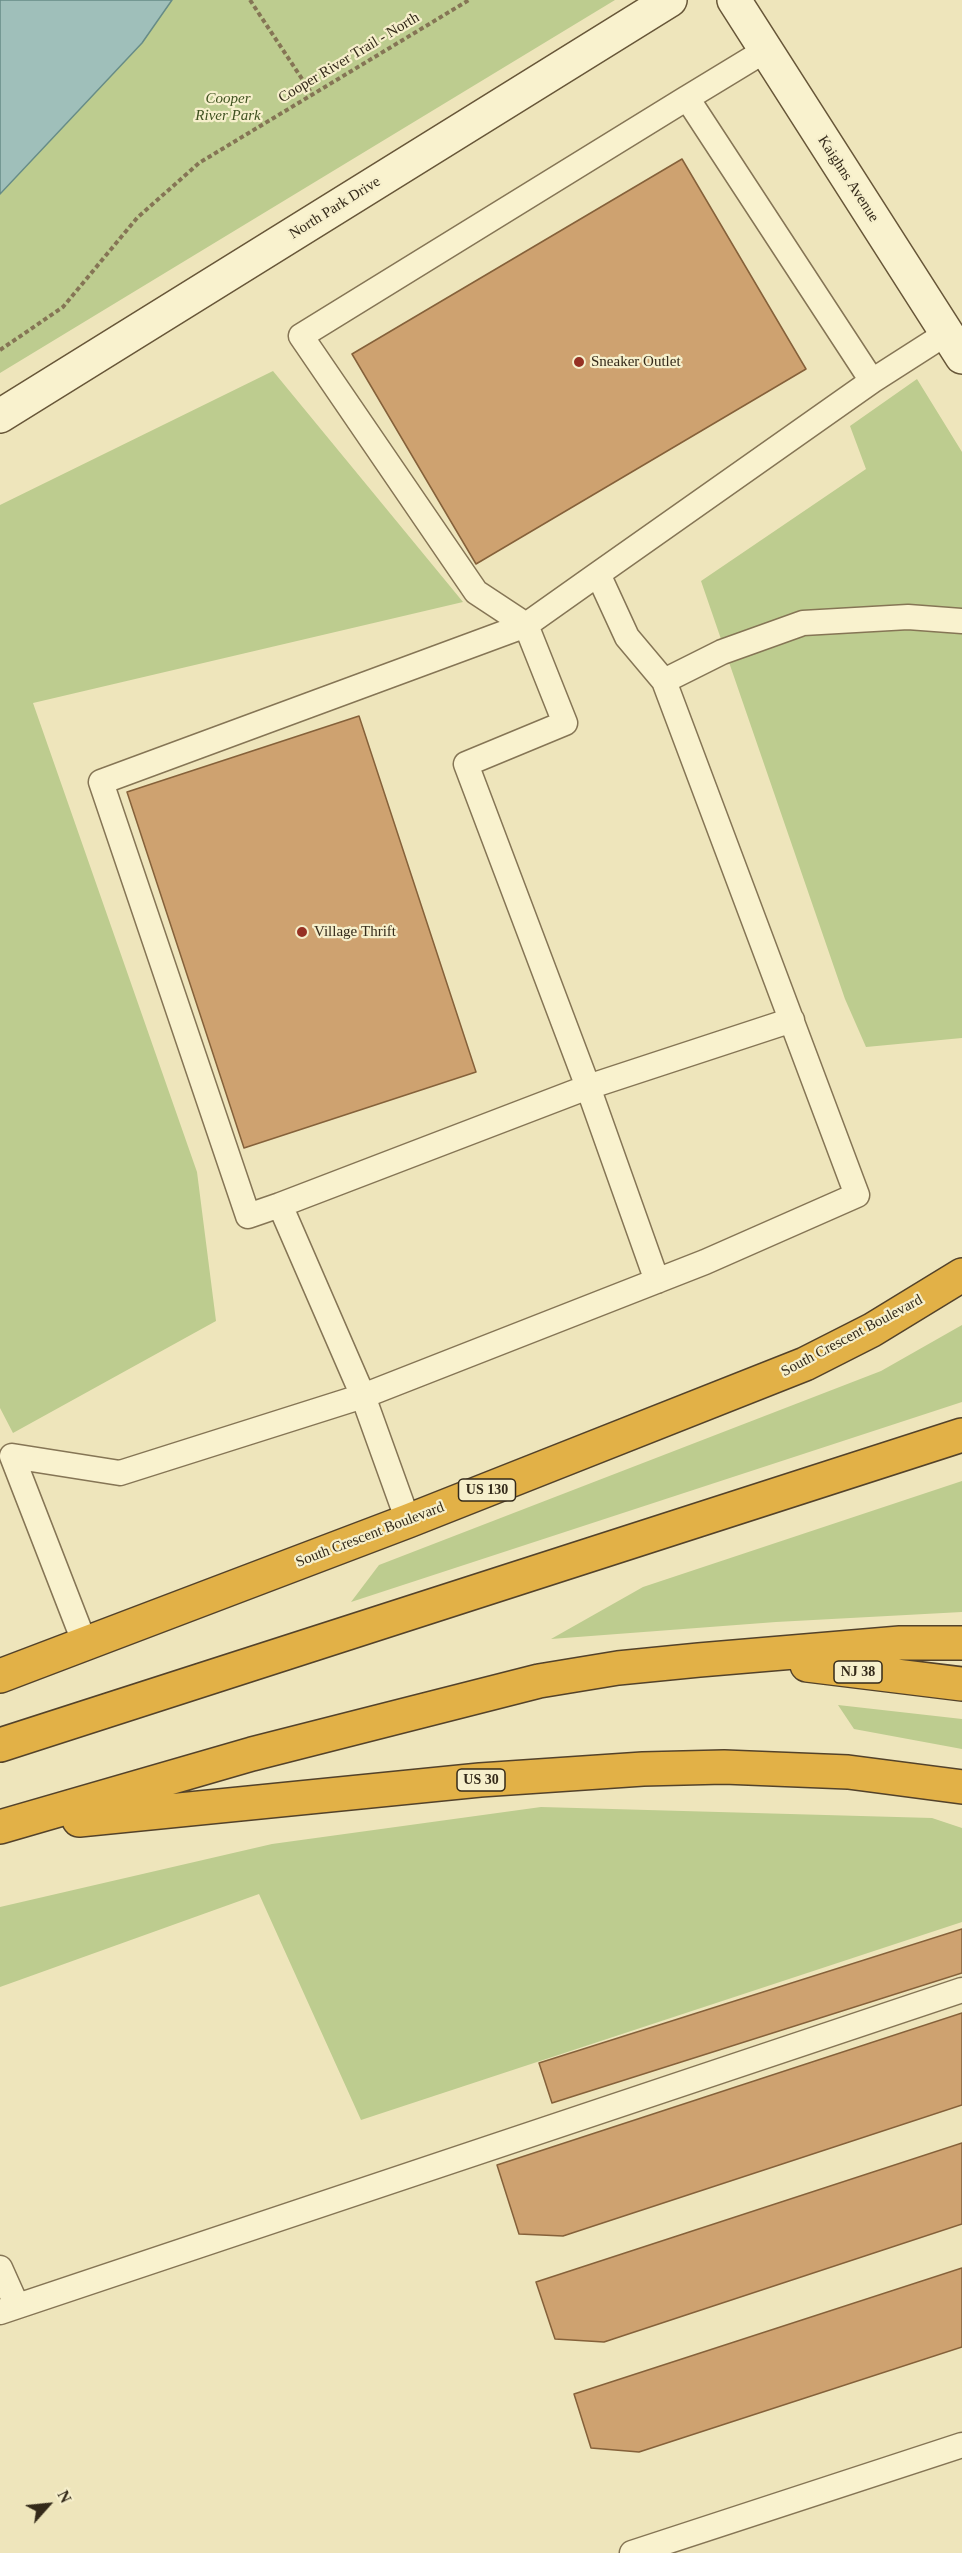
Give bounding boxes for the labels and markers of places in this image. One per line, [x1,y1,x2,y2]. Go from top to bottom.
place label: Sneaker Outlet [591,353,681,371]
marker: Sneaker Outlet [572,355,586,369]
place label: Village Thrift [314,923,396,941]
marker: Village Thrift [295,925,309,939]

